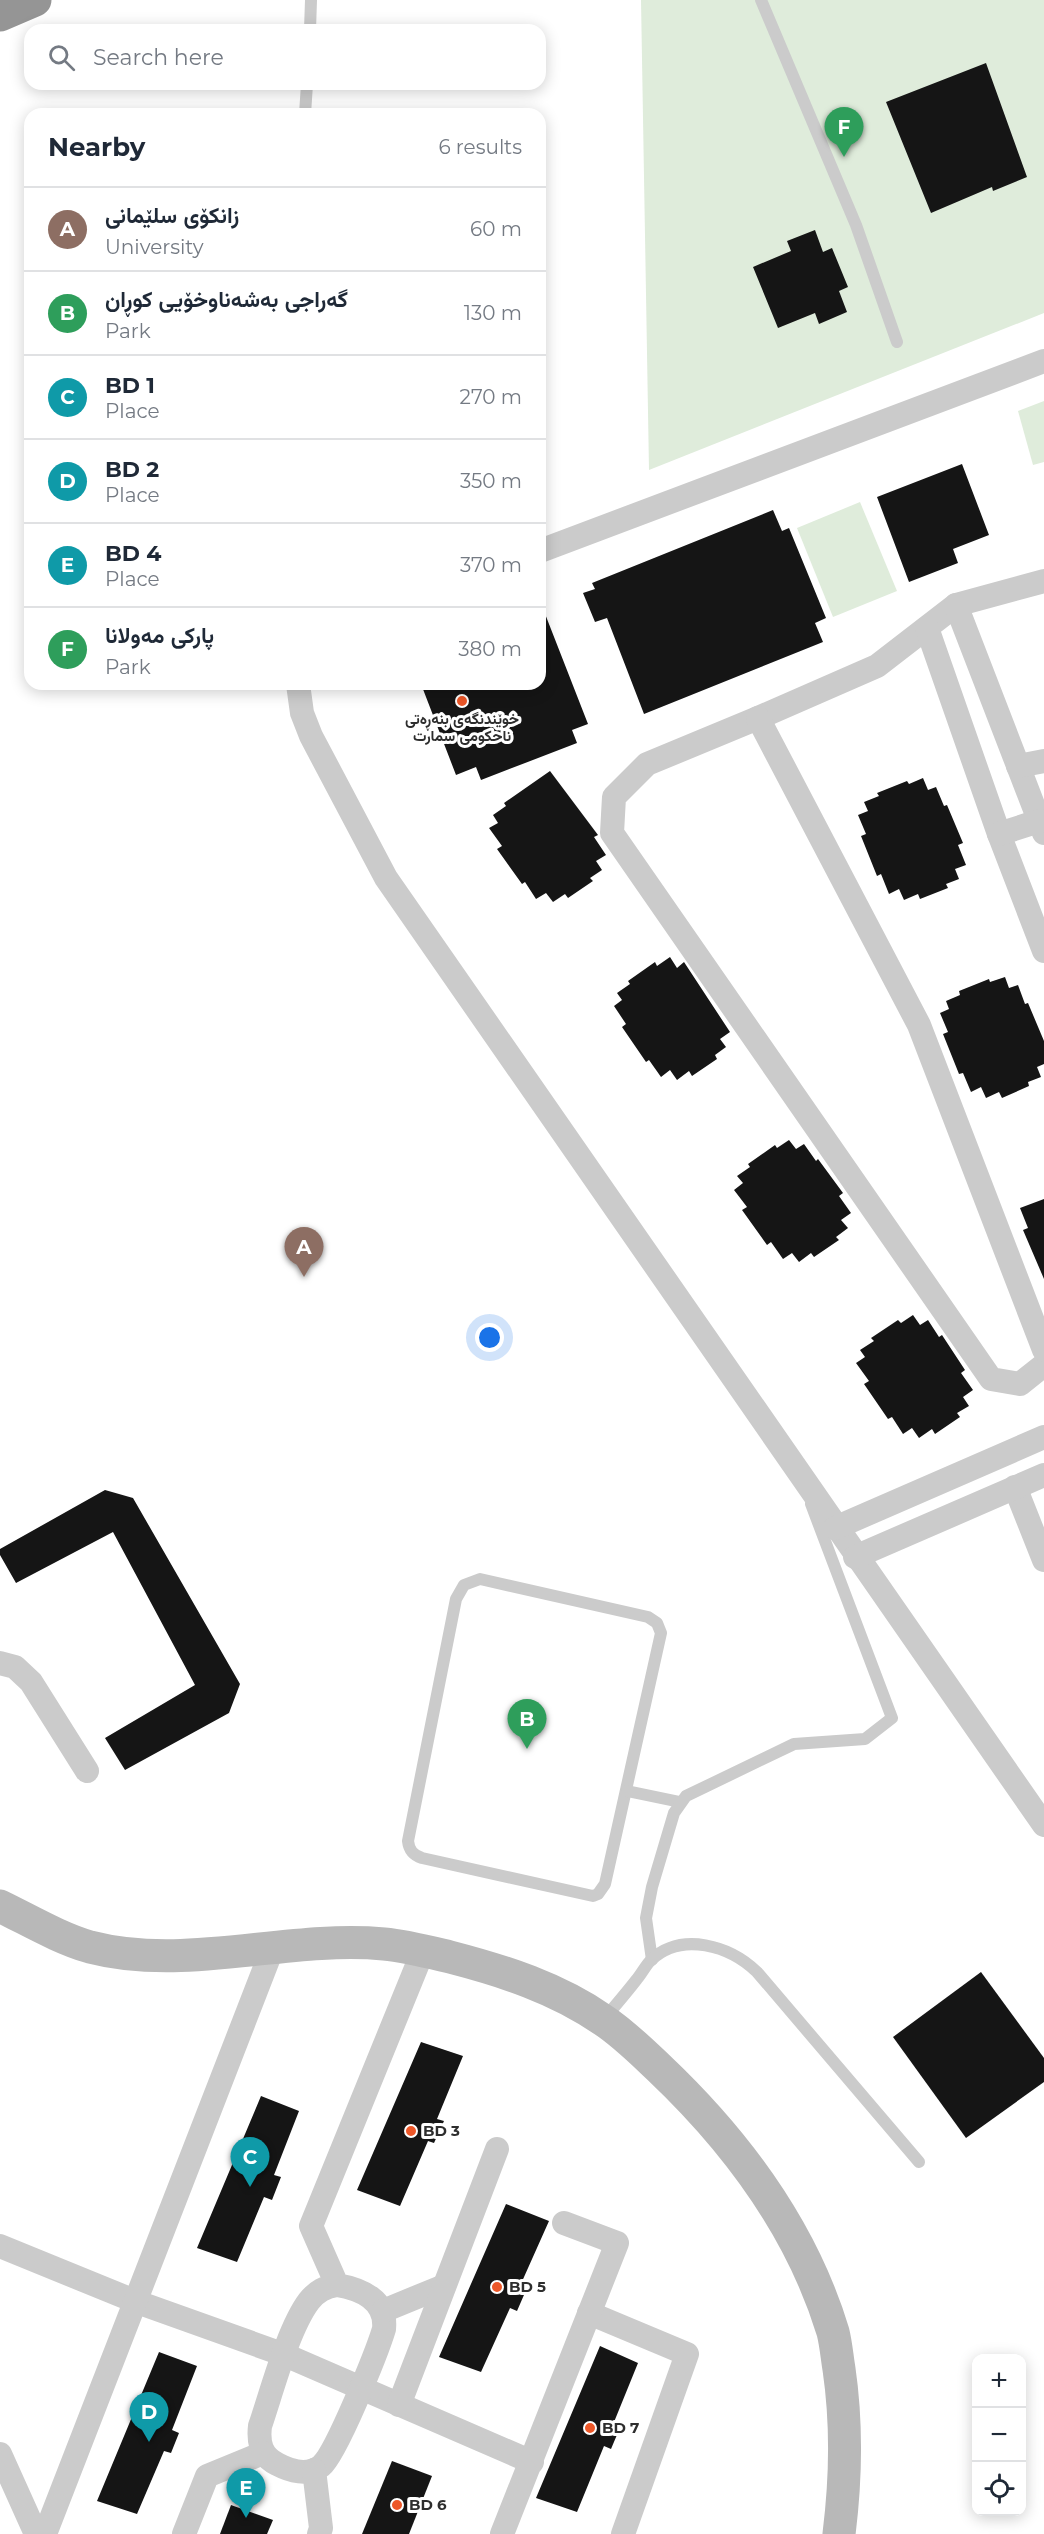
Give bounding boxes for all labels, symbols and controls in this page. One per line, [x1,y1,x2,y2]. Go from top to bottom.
search box [24,24,546,90]
icon: search [45,41,78,74]
text: Search here [93,44,224,71]
pin: F [824,108,864,157]
text: Nearby [48,131,145,163]
text: 6 results [438,135,522,159]
text: زانکۆی سلێمانی [105,202,239,229]
text: A [60,217,75,241]
text: 60 m [470,217,522,241]
text: University [105,235,204,259]
text: گەراجی بەشەناوخۆیی کوڕان [105,286,348,313]
text: B [60,301,75,325]
text: 130 m [464,301,522,325]
text: Park [105,319,151,343]
text: BD 1 [105,372,155,399]
text: C [60,385,75,409]
text: 270 m [460,385,522,409]
text: Place [105,399,160,423]
text: BD 2 [105,456,159,483]
text: D [59,469,76,493]
text: 350 m [460,469,522,493]
text: Place [105,483,160,507]
text: BD 4 [105,540,161,567]
text: E [61,553,74,577]
text: 370 m [460,553,522,577]
text: Place [105,567,160,591]
text: پارکی مەولانا [105,622,214,649]
text: F [61,637,74,661]
text: 380 m [458,637,522,661]
text: Park [105,655,151,679]
marker: خوێندنگەی بنەڕەتی ناحکومی سمارت [455,694,469,708]
place label: خوێندنگەی بنەڕەتی ناحکومی سمارت [405,709,519,745]
pin: A [284,1228,324,1277]
your location [475,1323,504,1352]
pin: B [508,1700,546,1749]
place label: BD 3 [423,2121,460,2140]
marker: BD 3 [404,2124,418,2138]
pin: C [230,2138,270,2187]
place label: BD 5 [509,2277,546,2296]
marker: BD 5 [490,2280,504,2294]
map controls [972,2354,1026,2516]
button: + [972,2354,1026,2408]
pin: D [130,2392,168,2442]
button: − [972,2408,1026,2462]
place label: BD 7 [602,2418,639,2437]
marker: BD 7 [583,2421,597,2435]
button: locate [972,2462,1026,2516]
pin: E [226,2468,266,2518]
place label: BD 6 [409,2495,447,2514]
marker: BD 6 [390,2498,404,2512]

